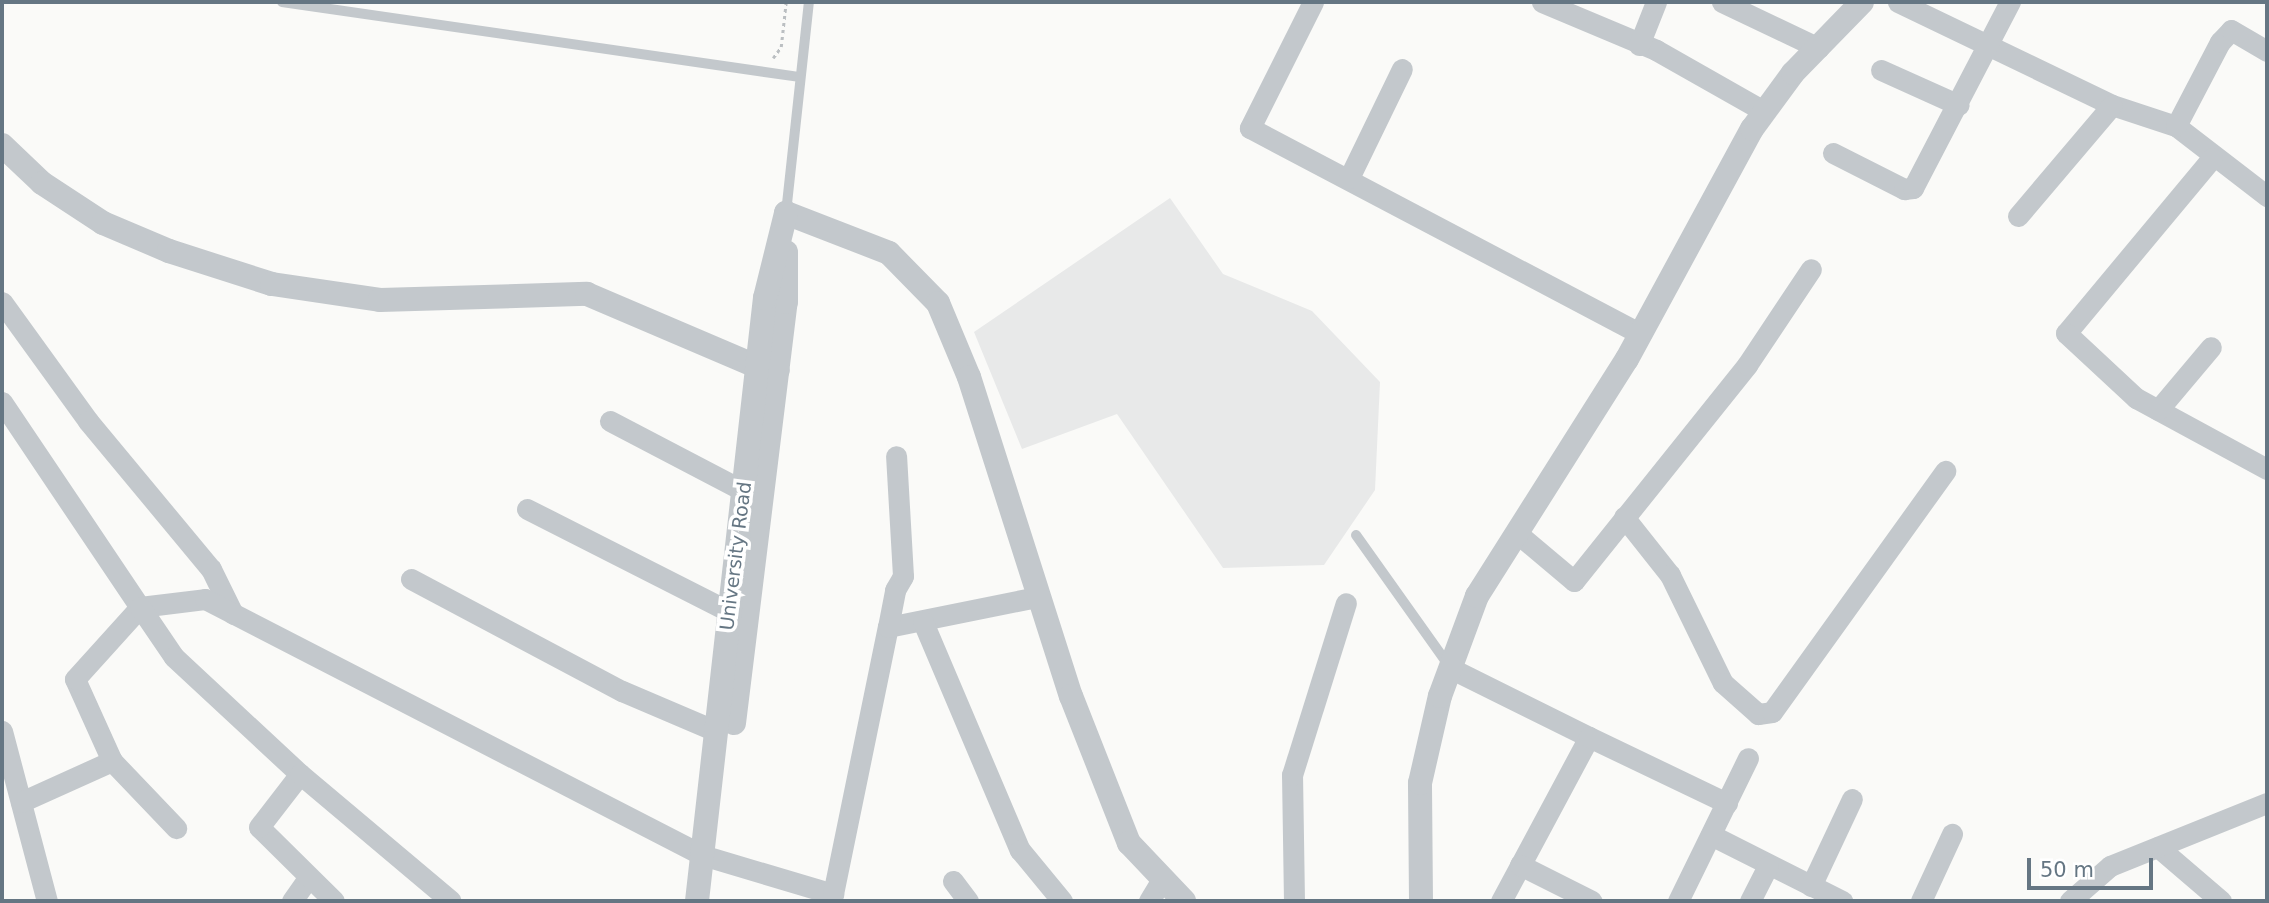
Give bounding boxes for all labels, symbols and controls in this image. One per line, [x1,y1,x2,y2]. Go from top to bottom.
street label: University Road [716,480,756,632]
scale bar [2031,844,2157,888]
text: 50 m [2040,858,2094,882]

